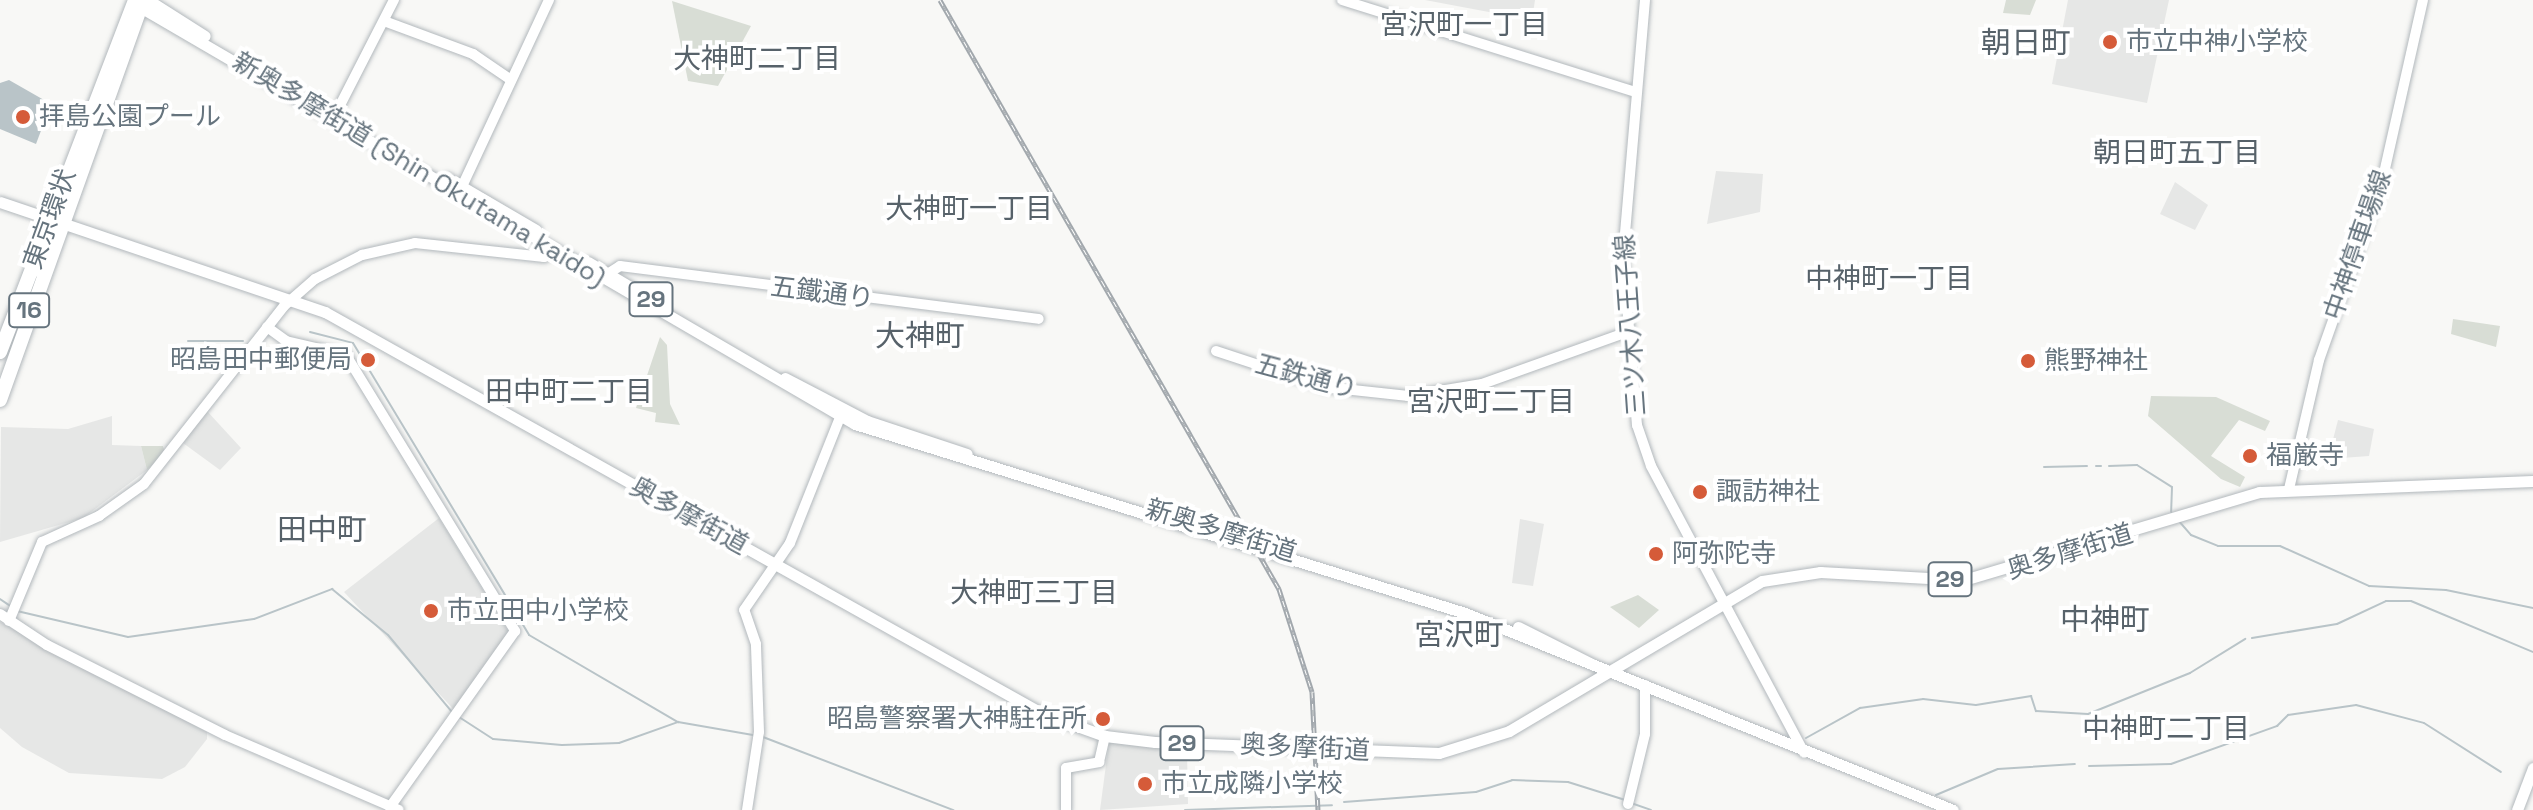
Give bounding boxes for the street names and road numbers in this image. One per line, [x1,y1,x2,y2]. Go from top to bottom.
street label: 新奥多摩街道 (Shin Okutama kaido) [227,46,611,294]
street label: 東京環状 [18,165,82,273]
street label: 中神停車場線 [2318,166,2398,324]
street label: 三ツ木八王子線 [1609,233,1653,417]
street label: 五鐵通り [768,271,876,315]
road number: 29 [627,279,675,319]
road number: 16 [7,290,51,330]
street label: 五鉄通り [1252,348,1360,406]
street label: 奥多摩街道 [625,471,753,561]
street label: 新奥多摩街道 [1142,493,1300,569]
street label: 奥多摩街道 [2003,518,2137,586]
road number: 29 [1926,559,1974,599]
road number: 29 [1158,723,1206,763]
street label: 奥多摩街道 [1239,729,1371,767]

